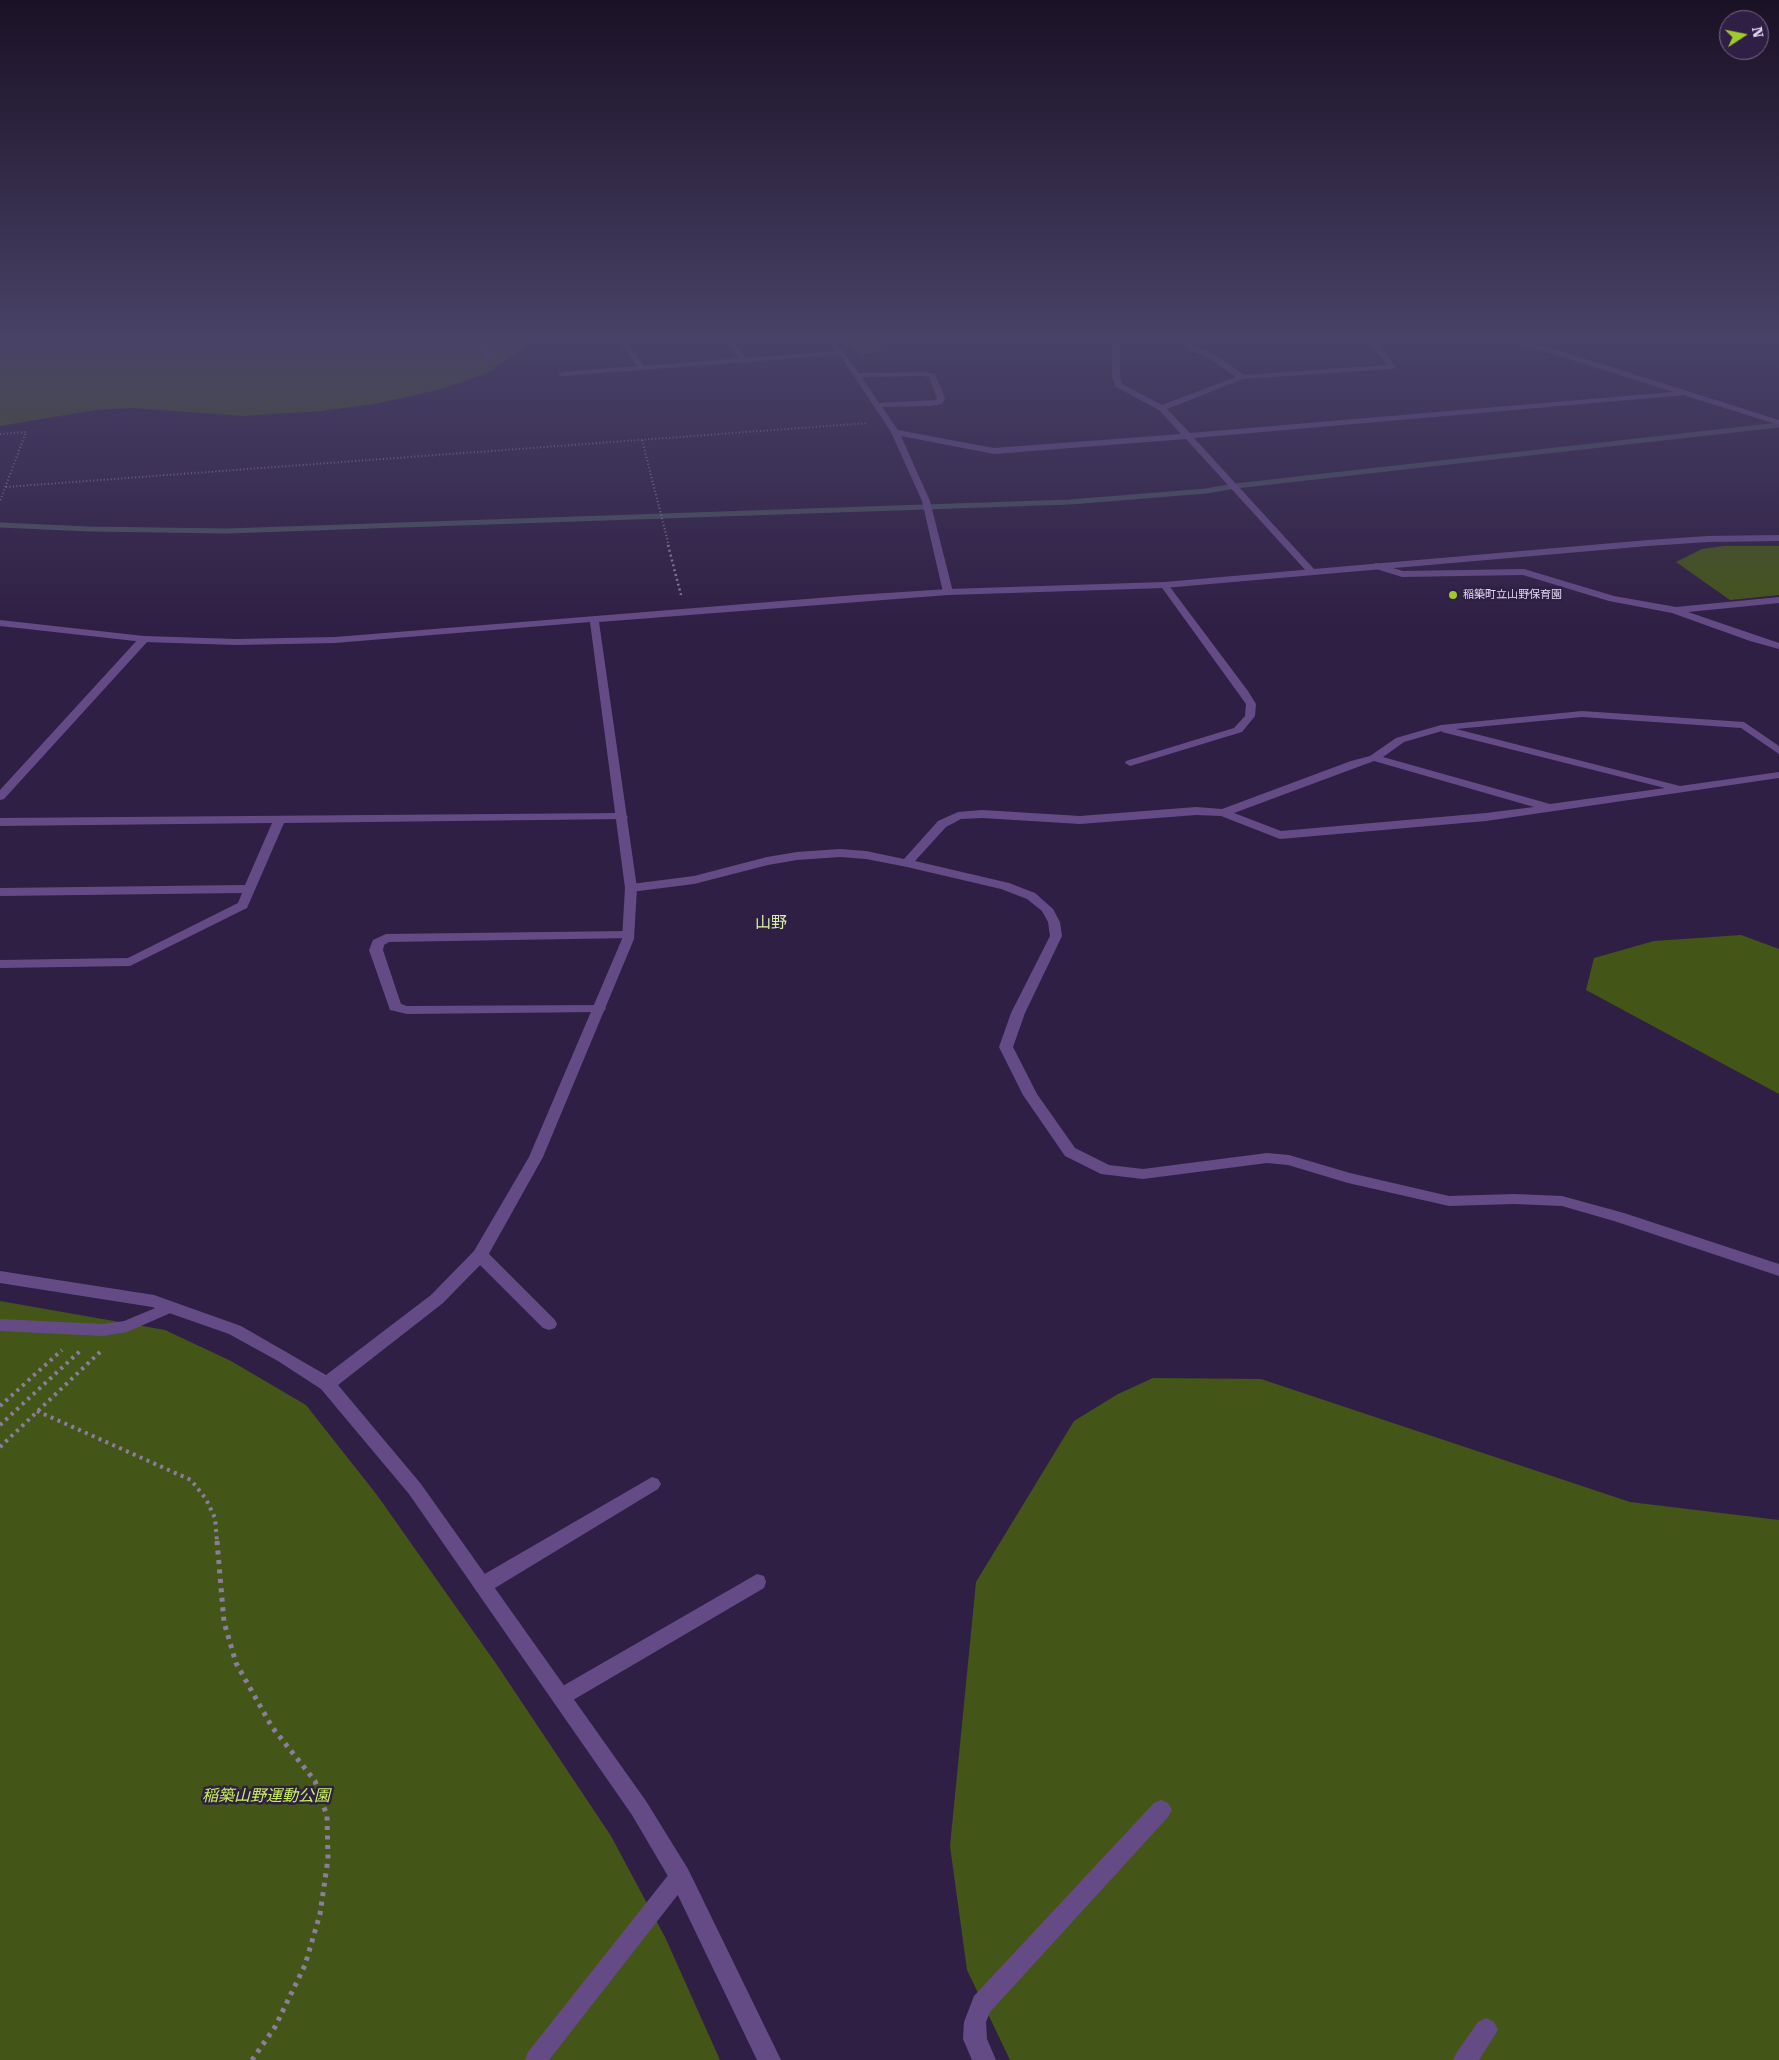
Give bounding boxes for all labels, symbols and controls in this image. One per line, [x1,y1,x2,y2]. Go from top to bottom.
north arrow [1719,10,1769,60]
text: N [1749,26,1767,39]
place label: 稲築町立山野保育園 [1463,588,1562,602]
marker: 稲築町立山野保育園 [1447,589,1459,601]
district label: 山野 [755,913,787,933]
park label: 稲築山野運動公園 [202,1786,330,1806]

